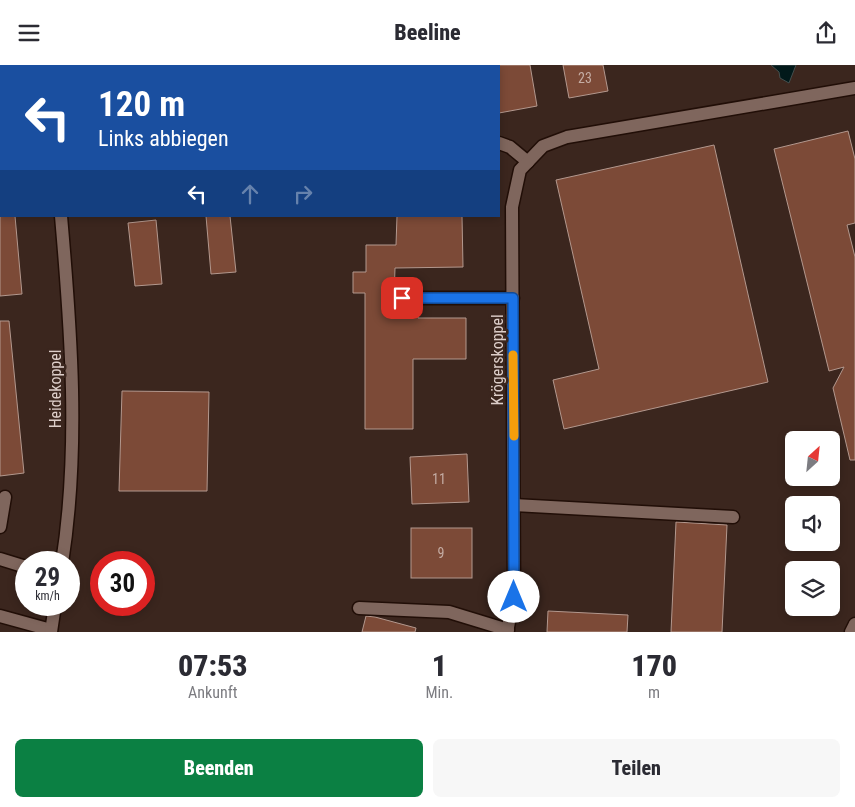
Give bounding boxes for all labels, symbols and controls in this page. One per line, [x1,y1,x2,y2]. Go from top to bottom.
icon: menu [15,19,43,47]
icon: share [812,19,840,47]
text: Beeline [394,20,461,45]
house number: 23 [578,70,592,86]
text: 120 m [98,84,185,125]
icon: left [15,85,80,150]
text: Links abbiegen [98,126,229,151]
icon: left [183,180,211,208]
icon: ahead [236,180,264,208]
icon: right [289,180,317,208]
pin [381,277,423,319]
icon: arrive [388,284,416,312]
street label: Krögerskoppel [488,314,507,406]
street label: Heidekoppel [46,350,65,428]
north arrow [785,431,840,486]
map controls [785,431,840,616]
house number: 11 [432,471,446,487]
button: sound [785,496,840,551]
house number: 9 [438,545,444,561]
speed limit sign: 30 [90,551,155,616]
button: layers [785,561,840,616]
text: 29 [35,563,60,592]
position arrow [487,570,539,622]
text: km/h [35,589,60,603]
text: 07:53 [178,648,247,683]
text: 1 [432,648,447,683]
text: 170 [631,648,677,683]
text: Ankunft [188,683,237,702]
text: Min. [425,683,453,702]
text: m [648,683,660,702]
button: Beenden [15,739,423,797]
button: Teilen [433,739,840,797]

